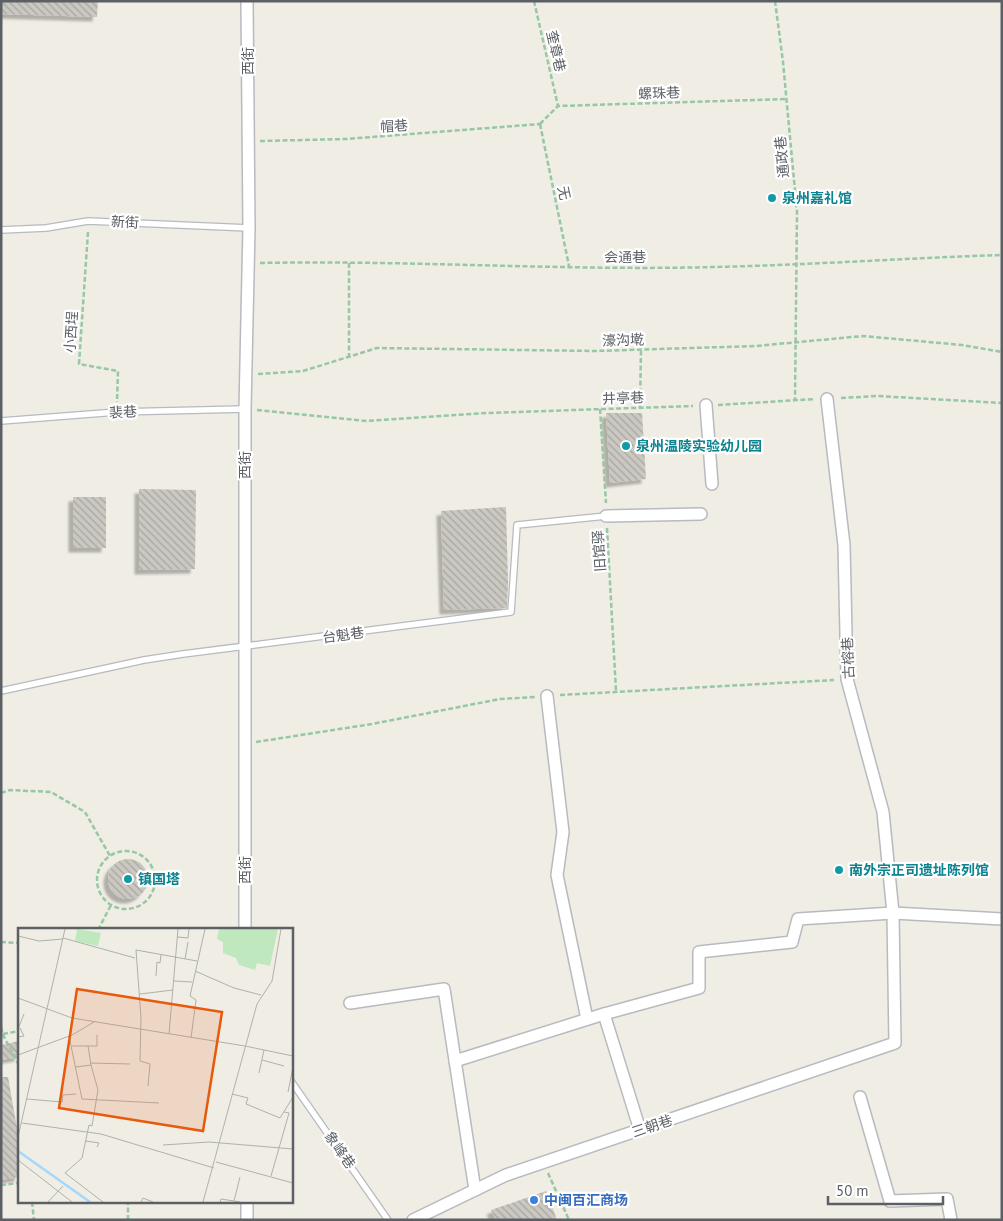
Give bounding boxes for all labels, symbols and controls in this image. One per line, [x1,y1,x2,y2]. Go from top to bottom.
street label: 奎章巷 [543,29,569,73]
street label: 西街 [239,47,257,75]
street label: 螺珠巷 [638,83,680,103]
street label: 帽巷 [379,116,409,136]
street label: 通政巷 [771,135,793,179]
street label: 无 [554,184,574,202]
place label: 泉州嘉礼馆 [782,189,852,207]
marker: 泉州嘉礼馆 [766,192,778,204]
street label: 新街 [111,212,139,232]
street label: 会通巷 [604,248,646,266]
street label: 小西埕 [61,310,81,354]
street label: 濠沟墘 [602,330,644,350]
street label: 井亭巷 [602,388,644,408]
street label: 裴巷 [109,402,137,422]
place label: 泉州温陵实验幼儿园 [636,437,762,455]
marker: 泉州温陵实验幼儿园 [620,440,632,452]
street label: 西街 [236,451,254,479]
street label: 旧馆驿 [589,529,609,573]
street label: 台魁巷 [321,623,365,647]
street label: 古榕巷 [838,637,858,679]
street label: 西街 [236,856,254,884]
place label: 南外宗正司遗址陈列馆 [849,861,989,879]
marker: 南外宗正司遗址陈列馆 [833,864,845,876]
place label: 镇国塔 [138,870,180,888]
marker: 镇国塔 [122,873,134,885]
inset map [18,928,292,1204]
street label: 三朝巷 [629,1111,675,1141]
street label: 象峰巷 [321,1128,359,1172]
scale bar [828,1174,943,1206]
text: 50 m [836,1181,869,1200]
place label: 中闽百汇商场 [544,1191,628,1209]
marker: 中闽百汇商场 [528,1194,540,1206]

